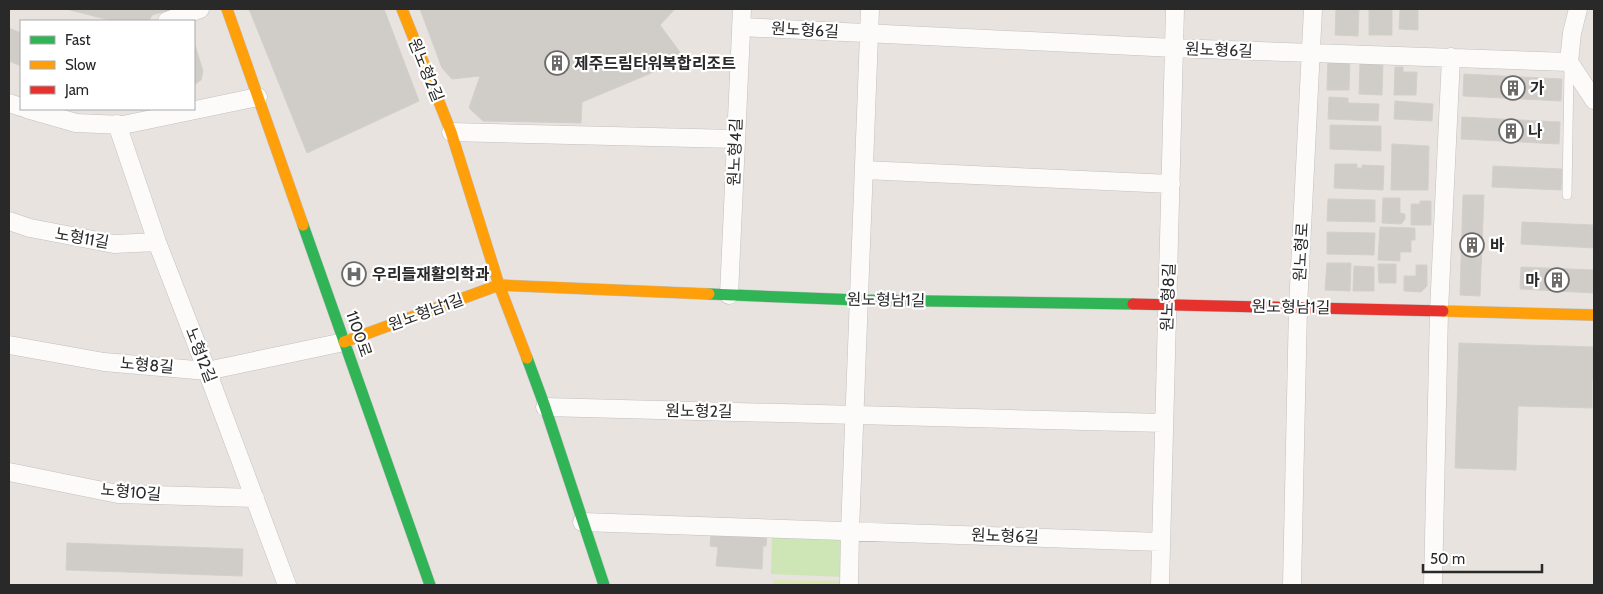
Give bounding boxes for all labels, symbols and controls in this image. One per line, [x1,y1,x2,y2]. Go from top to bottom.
street label: 원노형6길 [771,19,839,41]
legend [20,20,195,110]
text: Fast [65,31,90,49]
street label: 원노형2길 [405,35,447,105]
street label: 원노형6길 [1185,39,1253,61]
building icon: 제주드림타워복합리조트 [544,50,570,76]
place label: 제주드림타워복합리조트 [574,54,736,73]
text: Slow [65,56,96,74]
building icon: 가 [1500,75,1526,101]
place label: 가 [1530,79,1545,98]
text: Jam [64,81,89,99]
street label: 원노형4길 [724,118,746,186]
building icon: 나 [1498,118,1524,144]
place label: 나 [1528,122,1543,141]
street label: 원노형로 [1290,222,1312,282]
street label: 노형11길 [53,224,111,252]
building icon: 바 [1459,232,1485,258]
place label: 바 [1490,236,1505,255]
hospital icon: 우리들재활의학과 [341,261,367,287]
street label: 원노형8길 [1157,262,1179,332]
place label: 우리들재활의학과 [372,265,490,284]
building icon: 마 [1544,267,1570,293]
place label: 마 [1525,271,1540,290]
street label: 원노형남1길 [386,290,466,334]
street label: 원노형남1길 [846,290,926,310]
street label: 원노형남1길 [1251,297,1331,317]
street label: 1100로 [342,308,376,360]
street label: 노형12길 [182,325,220,385]
street label: 노형8길 [119,353,175,377]
street label: 원노형2길 [665,401,733,421]
street label: 노형10길 [100,480,162,504]
street label: 원노형6길 [971,525,1039,547]
scale bar [1423,542,1542,574]
text: 50 m [1430,550,1465,568]

